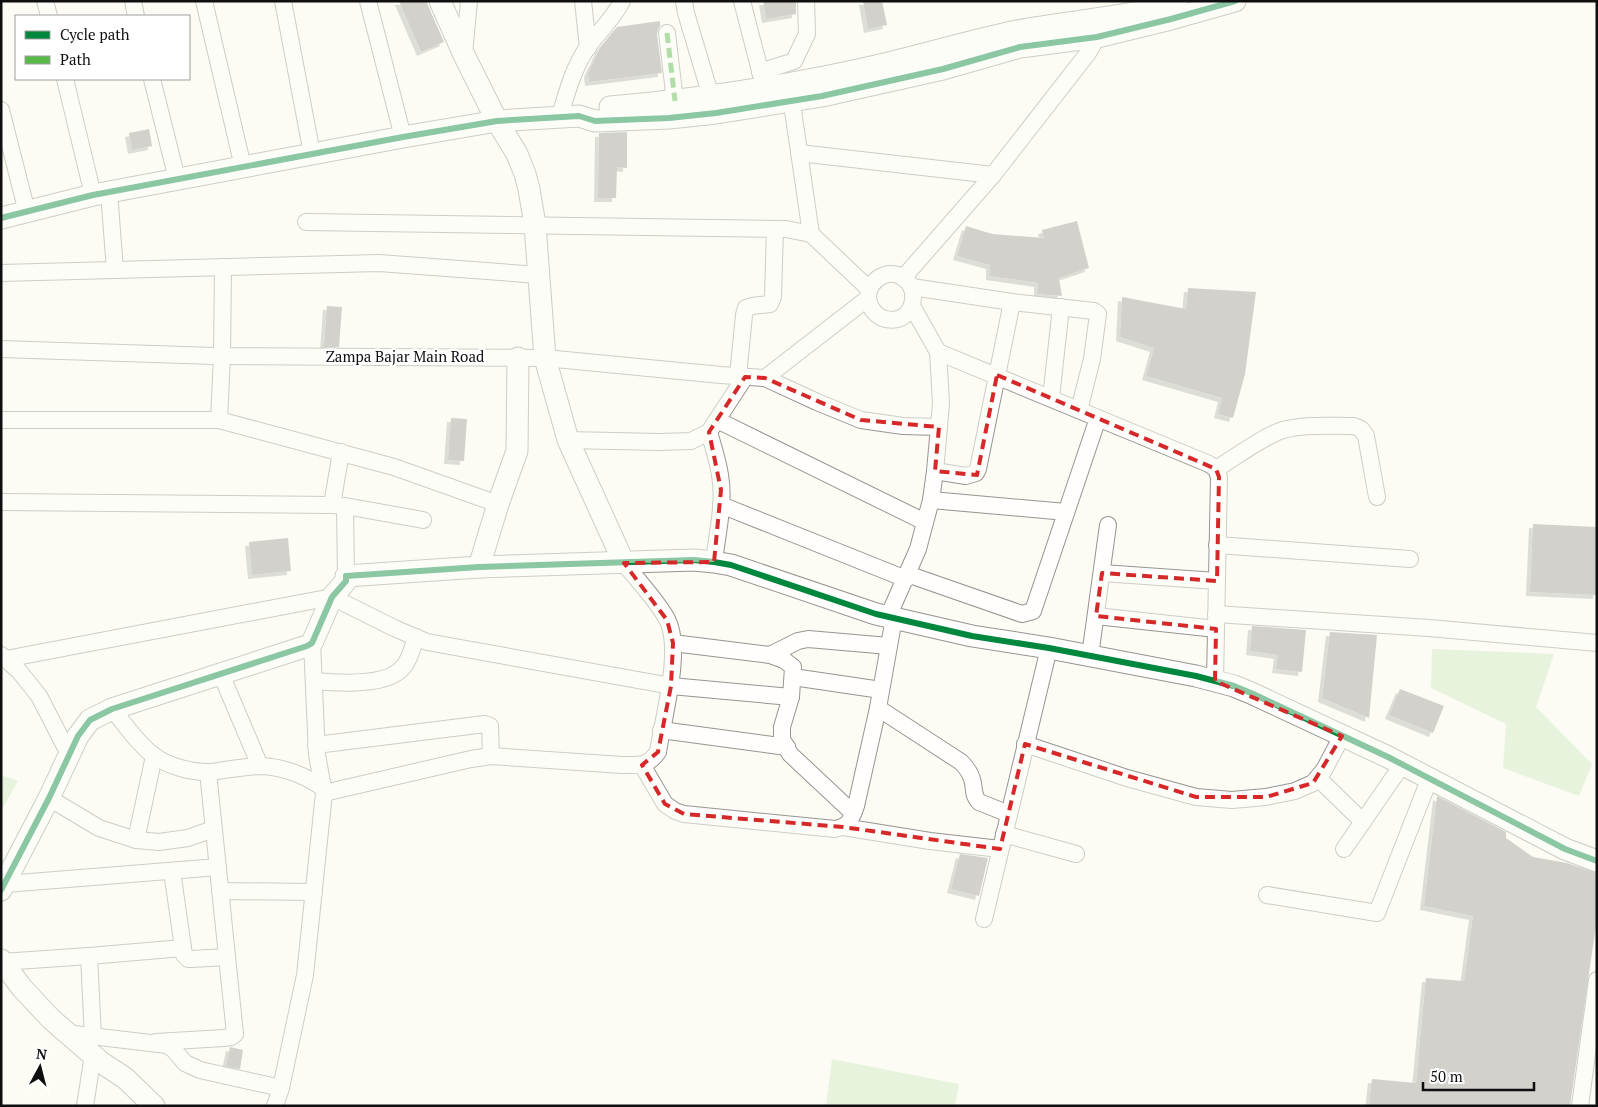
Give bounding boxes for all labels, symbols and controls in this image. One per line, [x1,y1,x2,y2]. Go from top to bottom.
legend [15,15,190,80]
text: Cycle path [60,24,130,44]
text: Path [60,49,91,69]
street label: Zampa Bajar Main Road [326,346,484,366]
north arrow [15,1042,65,1092]
text: N [35,1044,48,1064]
scale bar [1423,1060,1534,1092]
text: 50 m [1430,1066,1463,1086]

